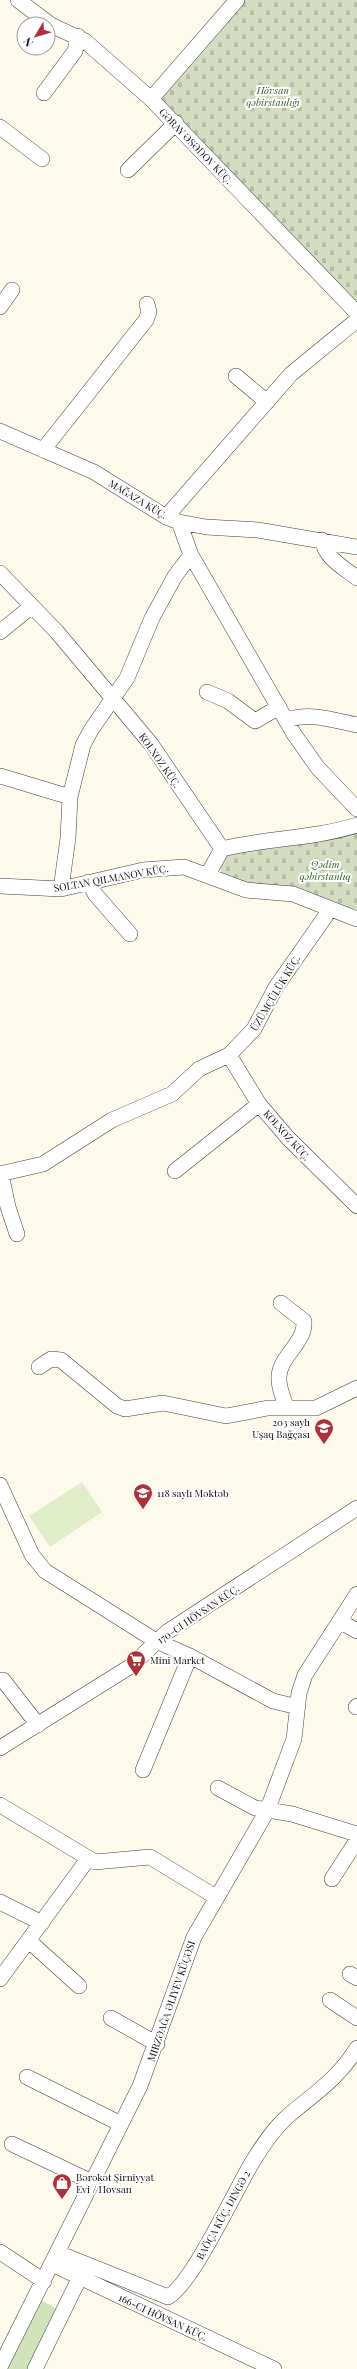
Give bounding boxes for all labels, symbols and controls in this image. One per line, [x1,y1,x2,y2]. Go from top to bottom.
north arrow [16,16,56,56]
text: N [19,35,36,50]
park label: Hövsan qəbirstanlığı [246,83,300,109]
street label: GƏRAY ƏSƏDOV KÜÇ. [156,105,236,187]
street label: MAĞAZA KÜÇ. [106,476,170,522]
street label: KOLXOZ KÜÇ. [136,730,184,790]
park label: Qədim qəbirstanlıq [299,857,351,883]
street label: SOLTAN QILMANOV KÜÇ. [53,861,169,895]
street label: ÜZÜMÇÜLÜK KÜÇ. [247,952,303,1034]
street label: KOLXOZ KÜÇ. [260,1107,314,1163]
place label: 203 saylı Uşaq Bağçası [252,1415,310,1441]
school or university icon: 203 saylı Uşaq Bağçası [313,1417,335,1445]
school or university icon: 118 saylı Məktəb [132,1482,154,1510]
place label: 118 saylı Məktəb [157,1486,229,1500]
street label: 170-CI HÖVSAN KÜÇ. [154,1581,242,1647]
supermarket icon: Mini Market [125,1649,147,1677]
place label: Mini Market [150,1653,205,1667]
street label: MIRZƏAĞA ƏLIYEV KÜÇƏSI [144,1939,198,2063]
street label: BAÖÇA KÜÇ. DINGƏ 2 [193,2168,253,2262]
place label: Bərəkət Şirniyyat Evi / Hovsan [76,2170,155,2196]
shop icon: Bərəkət Şirniyyat Evi / Hovsan [51,2172,73,2200]
street label: 166-CI HÖVSAN KÜÇ. [116,2290,210,2344]

